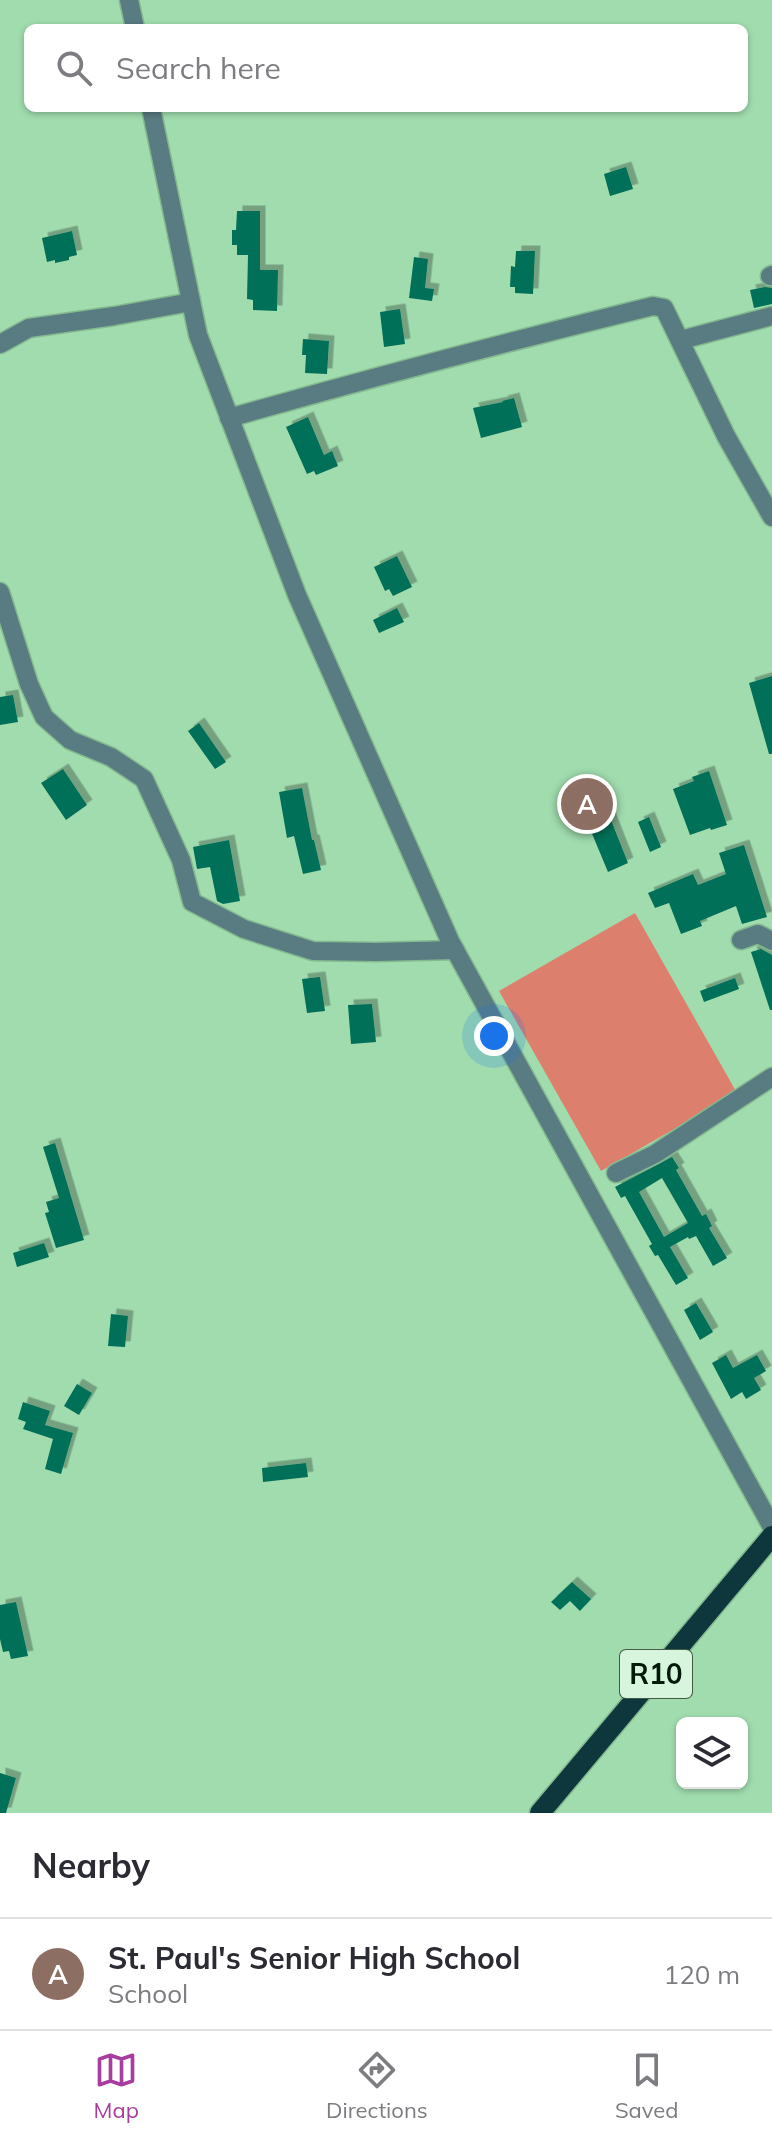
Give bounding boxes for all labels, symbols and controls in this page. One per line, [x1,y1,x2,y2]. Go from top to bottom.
search box [24,24,748,112]
icon: search [52,46,96,90]
text: Search here [116,49,281,87]
pin: A [561,774,613,834]
your location [474,1016,514,1056]
road number: R10 [620,1650,692,1698]
map controls [676,1717,748,1789]
button: layers [676,1717,748,1789]
text: Nearby [32,1844,150,1887]
text: St. Paul's Senior High School [108,1939,520,1977]
text: A [48,1958,68,1991]
text: 120 m [664,1958,740,1991]
text: School [108,1977,188,2010]
tab: Map [94,2048,139,2124]
tab: Directions [326,2048,428,2124]
tab: Saved [615,2048,678,2124]

